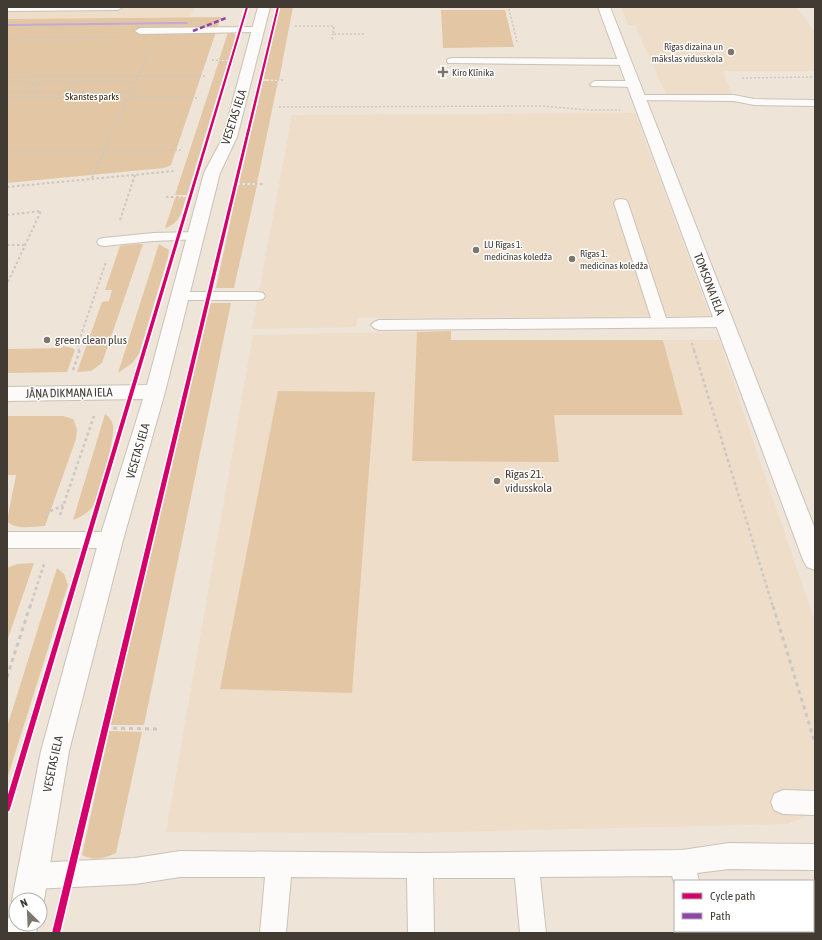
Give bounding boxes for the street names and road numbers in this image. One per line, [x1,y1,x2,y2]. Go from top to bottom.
street label: VESETAS IELA [219,88,250,146]
street label: TOMSONA IELA [691,251,727,317]
street label: JĀŅA DIKMAŅA IELA [25,385,113,401]
street label: VESETAS IELA [123,421,153,480]
street label: VESETAS IELA [40,734,66,793]

